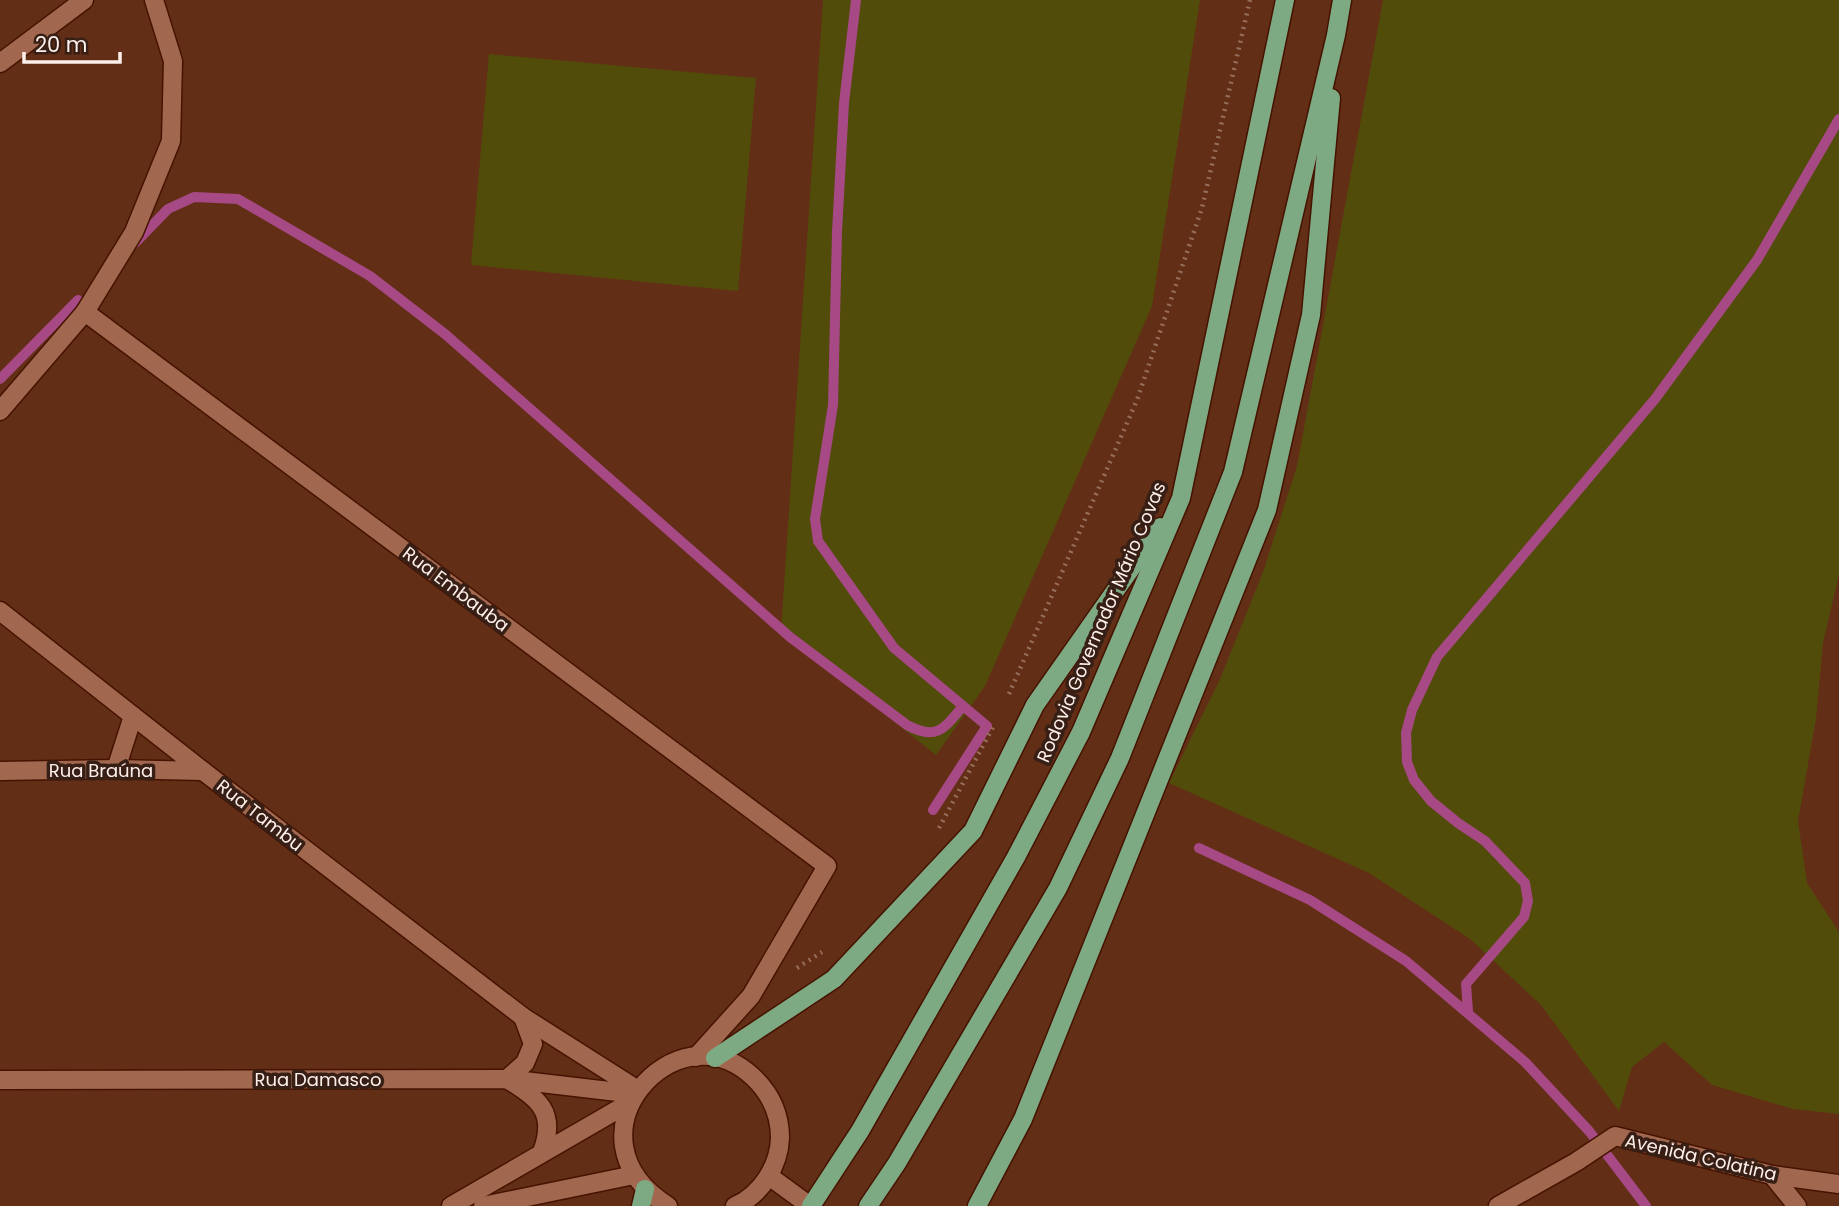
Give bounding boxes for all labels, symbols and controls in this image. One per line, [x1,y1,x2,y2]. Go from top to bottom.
scale bar [24,21,121,65]
text: 20 m [35,30,88,59]
street label: Rodovia Governador Mário Covas [1030,478,1172,766]
street label: Rua Embauba [398,541,514,637]
street label: Rua Braúna [49,758,153,783]
street label: Rua Tambu [211,773,309,857]
street label: Rua Damasco [255,1067,381,1092]
street label: Avenida Colatina [1623,1127,1779,1187]

